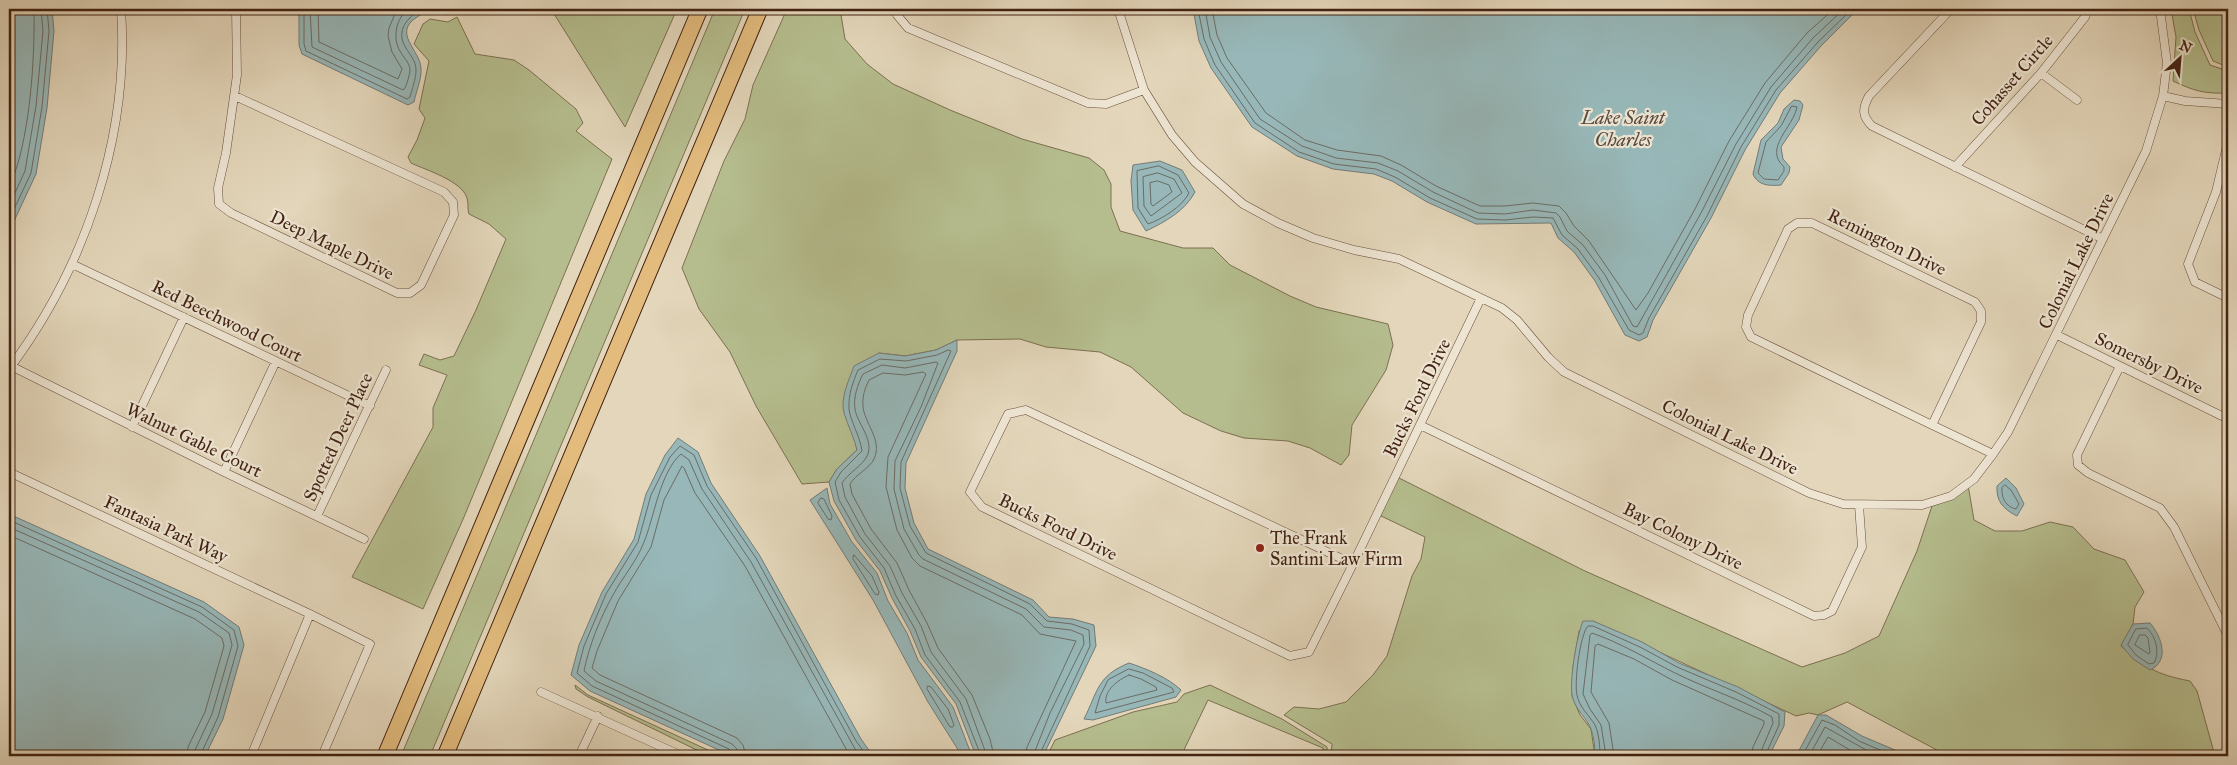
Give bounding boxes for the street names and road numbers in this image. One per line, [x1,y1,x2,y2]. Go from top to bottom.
street label: Cohasset Circle [1966,30,2058,130]
street label: Colonial Lake Drive [2034,189,2118,333]
street label: Remington Drive [1824,204,1950,281]
street label: Deep Maple Drive [267,206,397,284]
street label: Red Beechwood Court [148,275,306,367]
street label: Somersby Drive [2091,327,2207,399]
street label: Bucks Ford Drive [1379,335,1455,461]
street label: Spotted Deer Place [299,369,377,505]
street label: Colonial Lake Drive [1658,395,1802,479]
street label: Walnut Gable Court [123,398,266,483]
street label: Bucks Ford Drive [995,489,1121,565]
street label: Fantasia Park Way [101,491,232,568]
street label: Bay Colony Drive [1620,498,1746,574]

